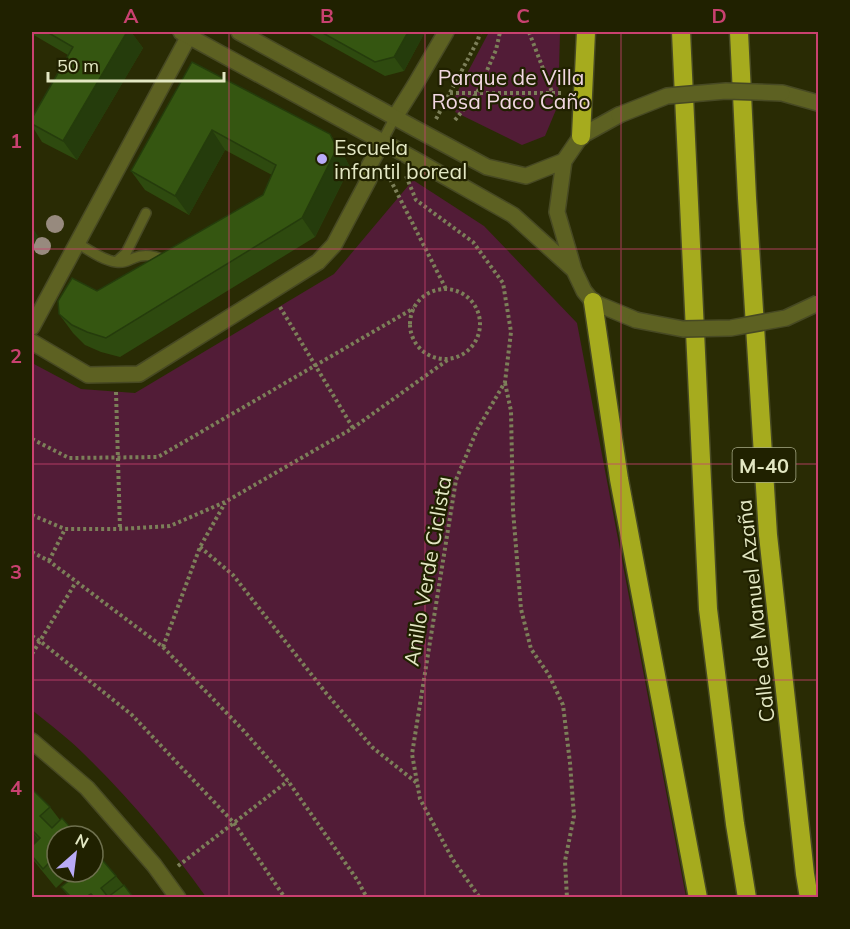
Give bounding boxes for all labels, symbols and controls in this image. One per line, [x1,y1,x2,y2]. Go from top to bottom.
text: A [124,3,139,28]
text: B [320,3,334,28]
text: C [516,3,530,28]
text: D [711,3,727,28]
scale bar [48,45,224,83]
text: 50 m [57,54,99,77]
park label: Parque de Villa Rosa Paco Caño [431,64,591,114]
text: 1 [10,128,22,153]
place label: Escuela infantil boreal [334,134,467,184]
marker: Escuela infantil boreal [315,152,329,166]
text: 2 [10,343,22,368]
road number: M-40 [732,448,795,482]
street label: Anillo Verde Ciclista [398,474,456,668]
street label: Calle de Manuel Azaña [730,498,780,724]
text: 3 [10,559,22,584]
text: 4 [10,775,22,800]
north arrow [45,824,105,884]
text: N [72,829,92,852]

